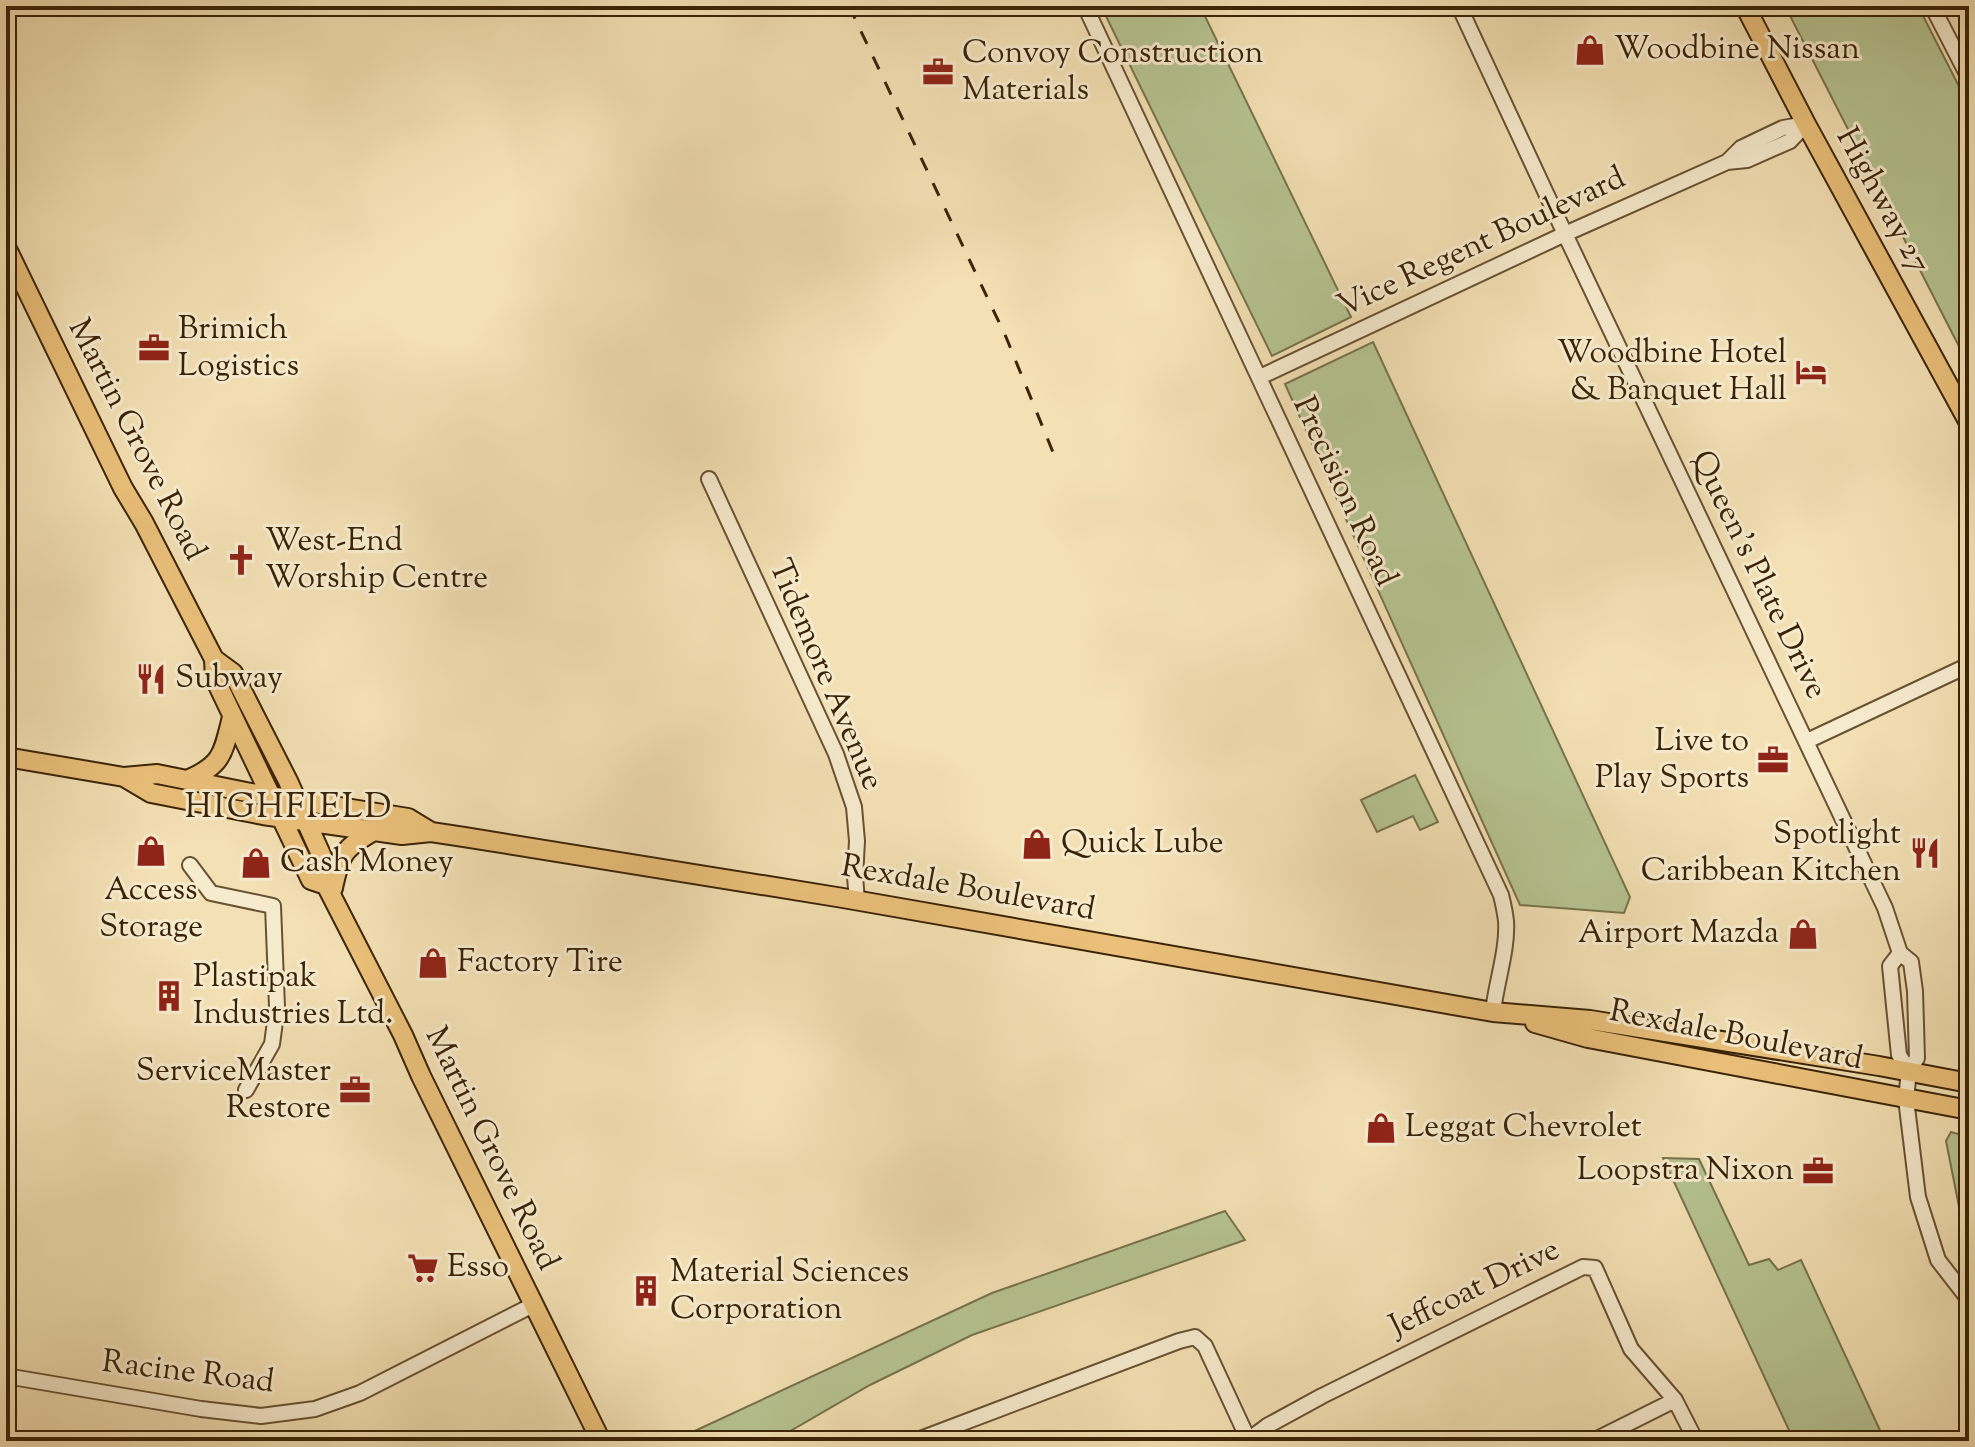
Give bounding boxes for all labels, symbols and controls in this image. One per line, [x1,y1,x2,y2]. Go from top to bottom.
place label: Woodbine Nissan [1614,27,1860,73]
place label: Convoy Construction Materials [962,31,1263,114]
shop icon: Woodbine Nissan [1573,33,1607,67]
office icon: Convoy Construction Materials [921,55,955,89]
street label: Highway 27 [1823,120,1941,282]
street label: Vice Regent Boulevard [1330,156,1634,330]
place label: Brimich Logistics [178,307,299,390]
street label: Martin Grove Road [55,311,217,569]
office icon: Brimich Logistics [137,331,171,365]
place label: Woodbine Hotel & Banquet Hall [1557,331,1787,414]
hotel icon: Woodbine Hotel & Banquet Hall [1794,355,1828,389]
street label: Precision Road [1280,389,1408,595]
street label: Queen's Plate Drive [1678,443,1838,707]
place label: West-End Worship Centre [265,519,488,602]
church icon: West-End Worship Centre [224,543,258,577]
street label: Tidemore Avenue [756,552,894,798]
place label: Subway [175,656,283,702]
restaurant icon: Subway [134,662,168,696]
place label: Live to Play Sports [1595,719,1749,802]
office icon: Live to Play Sports [1756,743,1790,777]
district label: HIGHFIELD [185,784,393,833]
place label: Spotlight Caribbean Kitchen [1641,812,1901,895]
place label: Quick Lube [1061,821,1224,867]
shop icon: Quick Lube [1020,827,1054,861]
shop icon: Access Storage [134,834,168,868]
restaurant icon: Spotlight Caribbean Kitchen [1908,836,1942,870]
place label: Cash Money [280,840,454,886]
street label: Rexdale Boulevard [837,844,1099,934]
shop icon: Cash Money [239,846,273,880]
place label: Access Storage [99,868,203,951]
place label: Airport Mazda [1578,911,1779,957]
shop icon: Airport Mazda [1786,917,1820,951]
place label: Factory Tire [457,940,623,986]
shop icon: Factory Tire [416,946,450,980]
place label: Plastipak Industries Ltd. [193,955,393,1038]
building icon: Plastipak Industries Ltd. [152,979,186,1013]
street label: Rexdale Boulevard [1605,989,1867,1083]
street label: Martin Grove Road [412,1020,570,1278]
place label: ServiceMaster Restore [136,1049,331,1132]
office icon: ServiceMaster Restore [338,1073,372,1107]
place label: Leggat Chevrolet [1405,1105,1642,1151]
shop icon: Leggat Chevrolet [1364,1111,1398,1145]
place label: Loopstra Nixon [1577,1148,1794,1194]
office icon: Loopstra Nixon [1801,1154,1835,1188]
street label: Jeffcoat Drive [1380,1228,1568,1351]
place label: Esso [447,1245,509,1291]
place label: Material Sciences Corporation [670,1250,909,1333]
supermarket icon: Esso [406,1251,440,1285]
building icon: Material Sciences Corporation [629,1274,663,1308]
street label: Racine Road [99,1340,277,1406]

